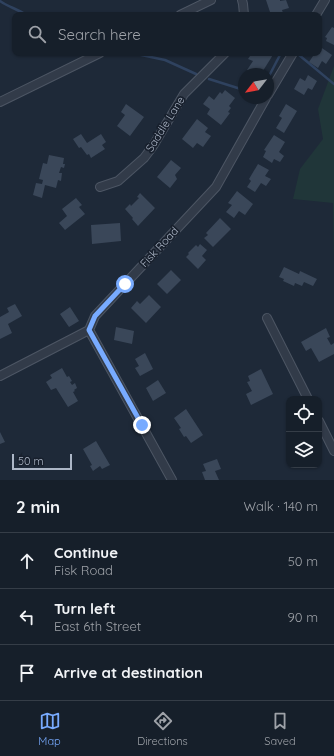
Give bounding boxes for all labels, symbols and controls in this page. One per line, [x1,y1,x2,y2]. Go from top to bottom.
search box [12,12,322,56]
icon: search [26,23,48,45]
text: Search here [58,25,141,44]
north arrow [238,68,274,104]
street label: Saddle Lane [142,94,188,154]
street label: Fisk Road [137,224,181,270]
route start [116,275,134,293]
map controls [286,396,322,468]
button: locate [286,396,322,432]
route end [133,416,151,434]
button: layers [286,432,322,468]
scale bar [12,452,72,471]
text: 50 m [18,454,44,468]
text: 2 min [16,496,60,517]
text: Walk · 140 m [243,498,318,514]
text: Continue [54,543,118,562]
icon: ahead [16,550,38,572]
text: 50 m [288,553,318,569]
text: Fisk Road [54,562,113,578]
text: Turn left [54,599,116,618]
icon: left [16,606,38,628]
text: 90 m [288,609,318,625]
text: East 6th Street [54,618,141,634]
icon: arrive [16,662,38,684]
text: Arrive at destination [54,663,203,682]
tab: Map [38,710,61,748]
tab: Directions [137,710,188,748]
tab: Saved [264,710,296,748]

